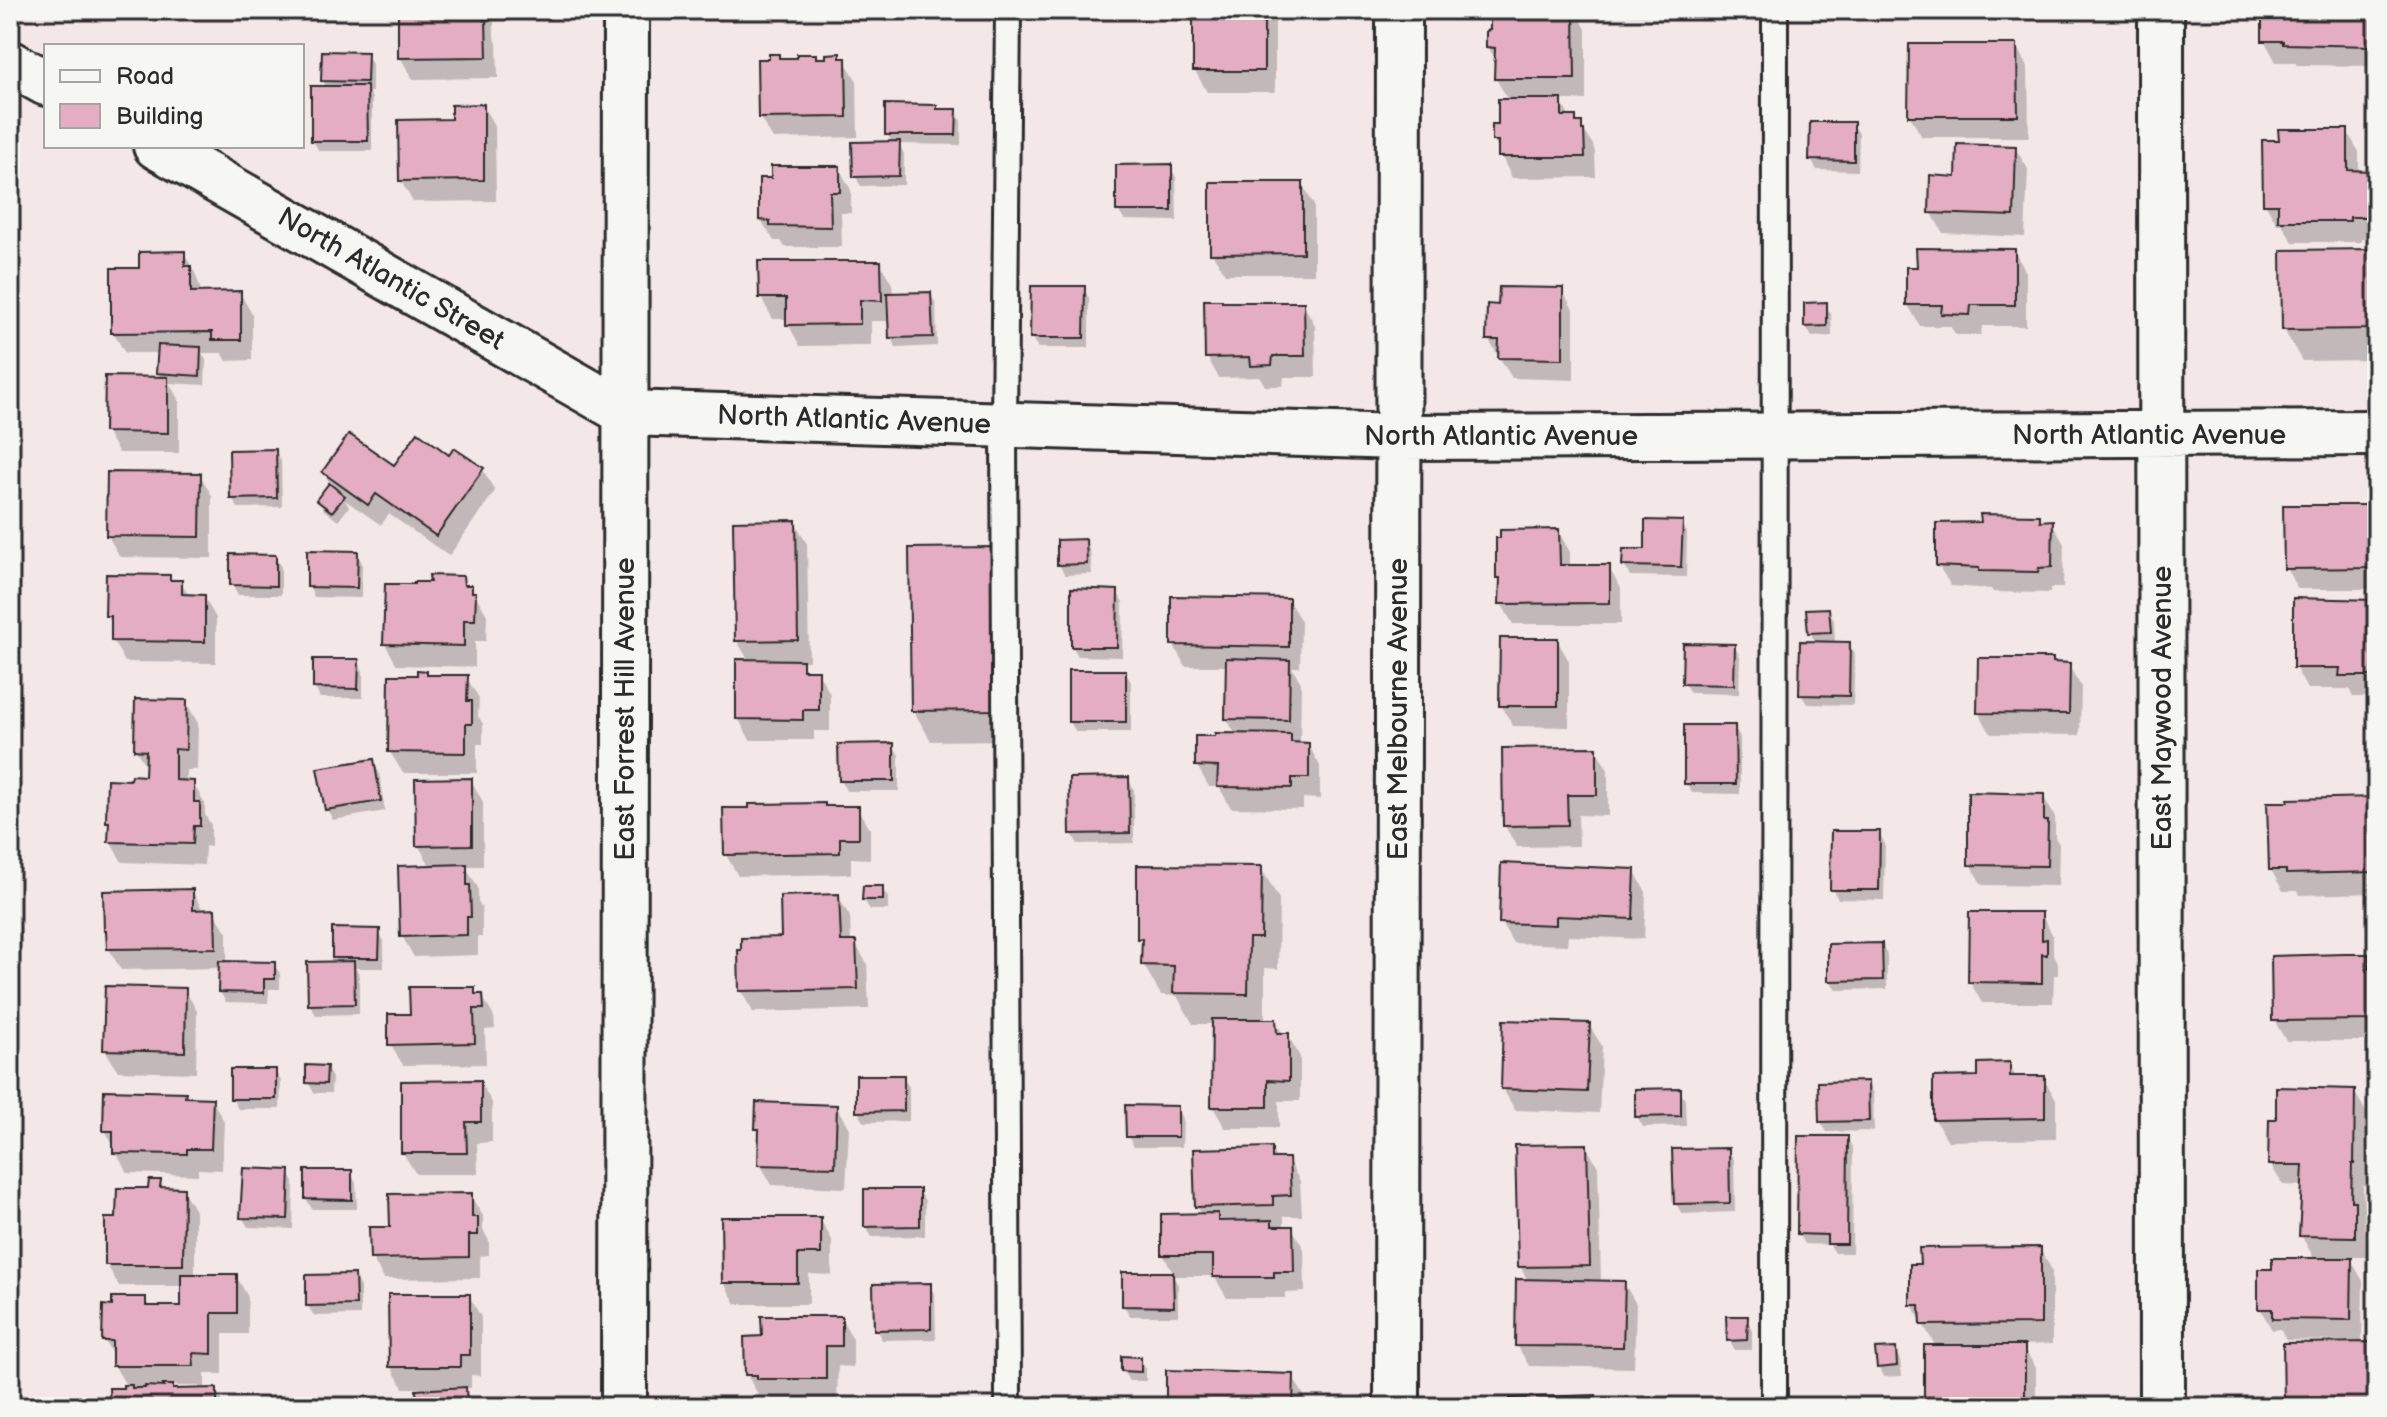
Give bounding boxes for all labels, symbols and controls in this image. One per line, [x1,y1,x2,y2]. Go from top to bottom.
legend [44,44,304,148]
text: Road [116,62,174,91]
text: Building [116,102,203,131]
street label: North Atlantic Street [272,201,511,358]
street label: North Atlantic Avenue [717,399,991,441]
street label: North Atlantic Avenue [2012,419,2286,452]
street label: North Atlantic Avenue [1364,420,1638,453]
street label: East Forrest Hill Avenue [609,557,642,861]
street label: East Melbourne Avenue [1382,558,1415,860]
street label: East Maywood Avenue [2146,566,2179,850]

